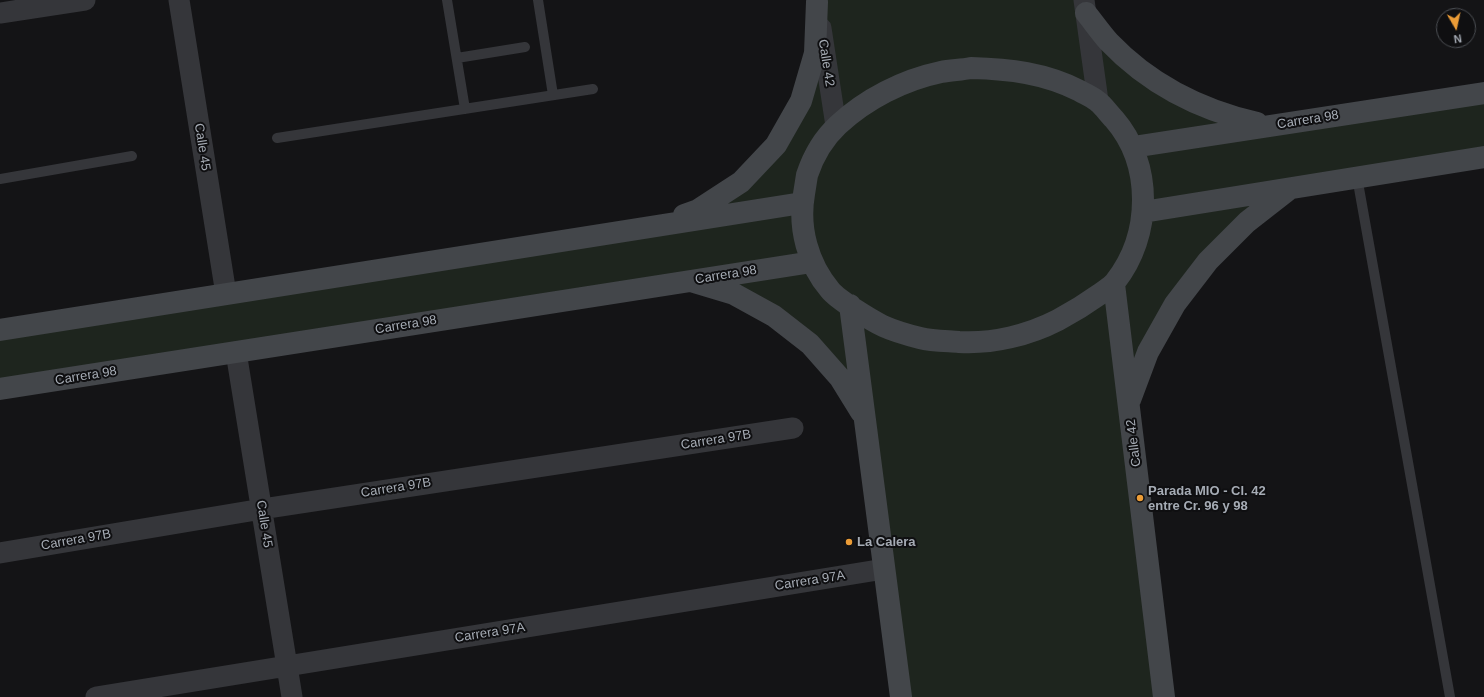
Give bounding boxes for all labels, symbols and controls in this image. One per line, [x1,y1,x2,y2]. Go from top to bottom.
north arrow [1436,8,1476,48]
text: N [1453,32,1463,45]
street label: Calle 42 [815,38,837,88]
street label: Carrera 98 [1276,107,1340,133]
street label: Calle 45 [191,122,213,172]
street label: Carrera 98 [694,262,758,288]
street label: Carrera 98 [374,312,438,338]
street label: Carrera 98 [54,363,118,389]
street label: Calle 42 [1123,418,1145,468]
street label: Carrera 97B [680,427,752,453]
street label: Carrera 97B [360,475,432,501]
place label: Parada MIO - Cl. 42 entre Cr. 96 y 98 [1148,483,1266,514]
marker: Parada MIO - Cl. 42 entre Cr. 96 y 98 [1135,493,1145,503]
street label: Calle 45 [253,499,275,549]
street label: Carrera 97B [40,526,112,554]
place label: La Calera [857,534,916,550]
marker: La Calera [844,537,854,547]
street label: Carrera 97A [774,568,846,594]
street label: Carrera 97A [454,620,526,646]

